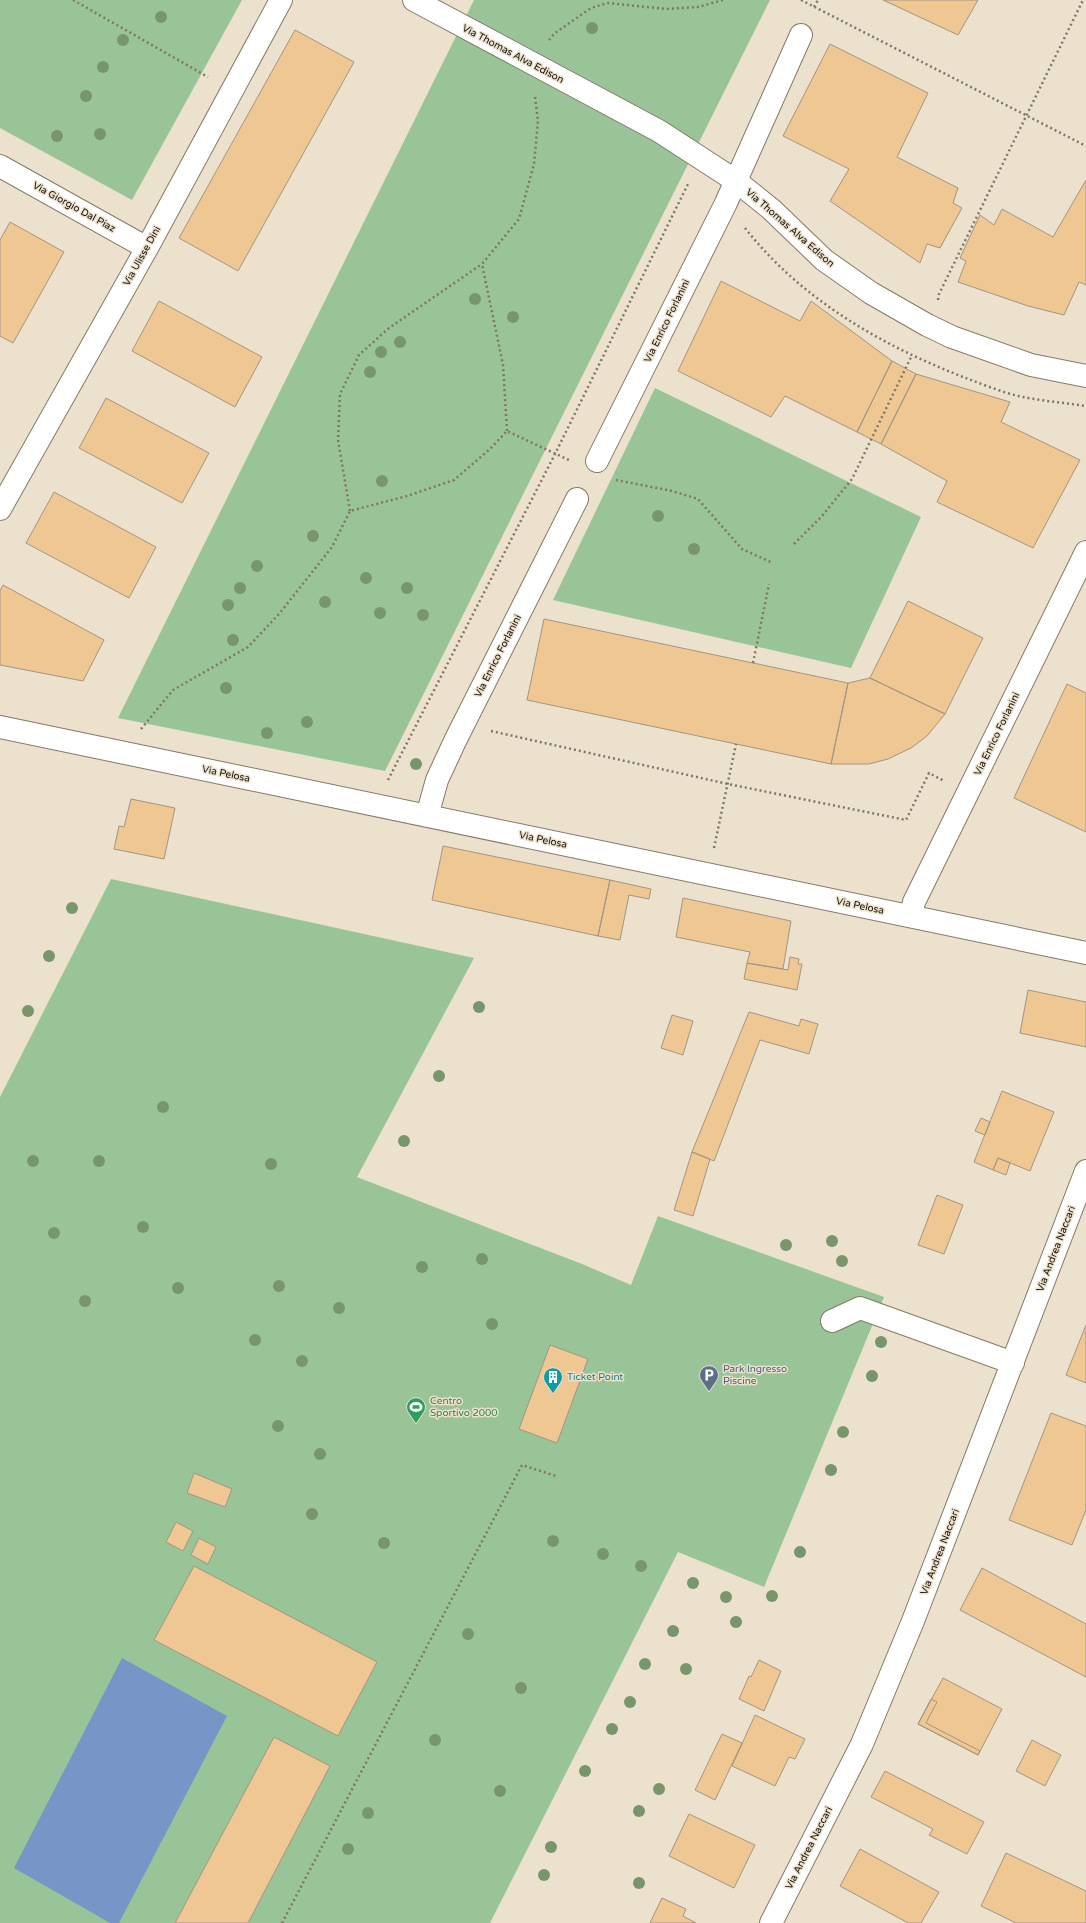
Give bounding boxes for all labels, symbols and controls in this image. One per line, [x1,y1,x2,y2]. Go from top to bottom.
street label: Via Thomas Alva Edison [460,22,566,86]
street label: Via Giorgio Dal Piaz [31,179,117,235]
street label: Via Thomas Alva Edison [743,186,837,270]
street label: Via Ulisse Dini [121,224,163,288]
street label: Via Enrico Forlanini [642,277,692,365]
street label: Via Enrico Forlanini [472,613,524,699]
street label: Via Enrico Forlanini [972,690,1022,778]
street label: Via Pelosa [201,763,251,785]
street label: Via Pelosa [518,829,568,851]
street label: Via Pelosa [835,895,885,917]
street label: Via Andrea Naccari [1034,1204,1078,1294]
place label: Park Ingresso Piscine [723,1363,787,1387]
parking icon: Park Ingresso Piscine [698,1364,720,1392]
building icon: Ticket Point [542,1366,564,1394]
place label: Ticket Point [567,1371,623,1383]
place label: Centro Sportivo 2000 [430,1395,498,1419]
sports icon: Centro Sportivo 2000 [405,1396,427,1424]
street label: Via Andrea Naccari [918,1507,962,1597]
street label: Via Andrea Naccari [783,1805,835,1891]

